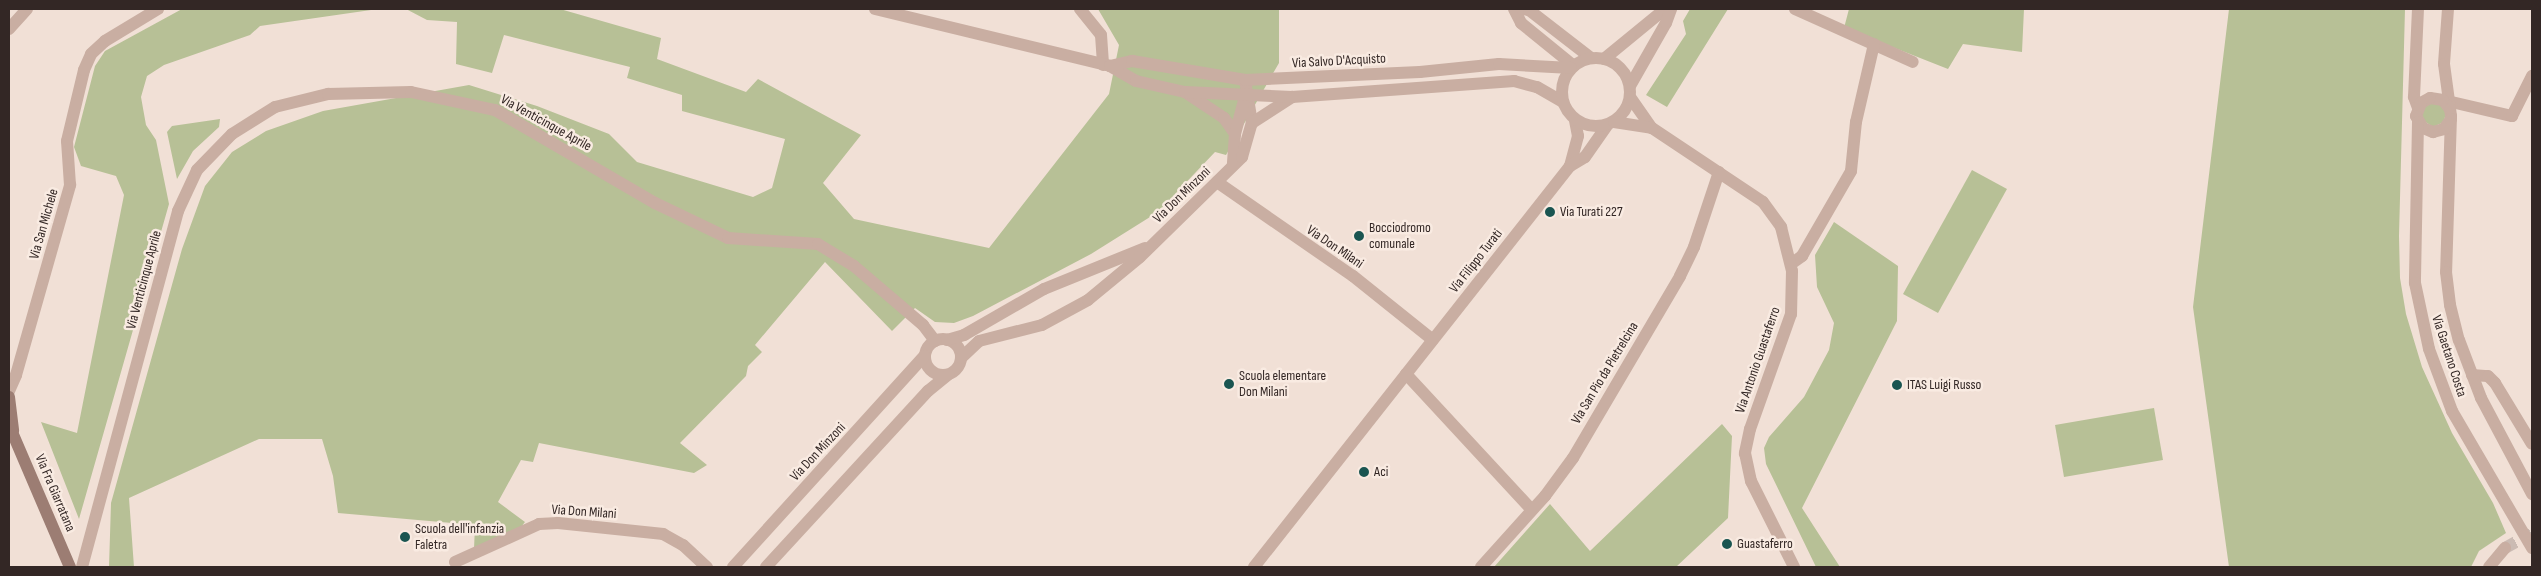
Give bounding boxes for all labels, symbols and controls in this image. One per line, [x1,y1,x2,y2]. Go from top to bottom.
street label: Via Salvo D'Acquisto [1292,50,1386,72]
street label: Via Venticinque Aprile [497,91,595,155]
street label: Via Don Minzoni [1150,163,1214,227]
street label: Via San Michele [26,187,62,261]
place label: Via Turati 227 [1560,204,1622,220]
marker: Via Turati 227 [1544,206,1556,218]
place label: Bocciodromo comunale [1369,220,1431,252]
street label: Via Don Milani [1303,222,1367,272]
street label: Via Filippo Turati [1446,226,1506,296]
street label: Via Venticinque Aprile [123,229,165,331]
marker: Bocciodromo comunale [1353,230,1365,242]
street label: Via Antonio Guastaferro [1732,305,1784,415]
street label: Via Gaetano Costa [2428,313,2470,399]
street label: Via San Pio da Pietrelcina [1568,319,1642,427]
place label: Scuola elementare Don Milani [1239,368,1326,401]
place label: ITAS Luigi Russo [1907,377,1981,393]
marker: Scuola elementare Don Milani [1223,378,1235,390]
marker: ITAS Luigi Russo [1891,379,1903,391]
street label: Via Don Minzoni [787,419,849,485]
street label: Via Fra Giarratana [31,452,79,534]
place label: Aci [1374,464,1388,480]
marker: Aci [1358,466,1370,478]
street label: Via Don Milani [551,501,617,523]
place label: Scuola dell'infanzia Faletra [415,521,504,554]
marker: Scuola dell'infanzia Faletra [399,531,411,543]
place label: Guastaferro [1737,536,1793,552]
marker: Guastaferro [1721,538,1733,550]

